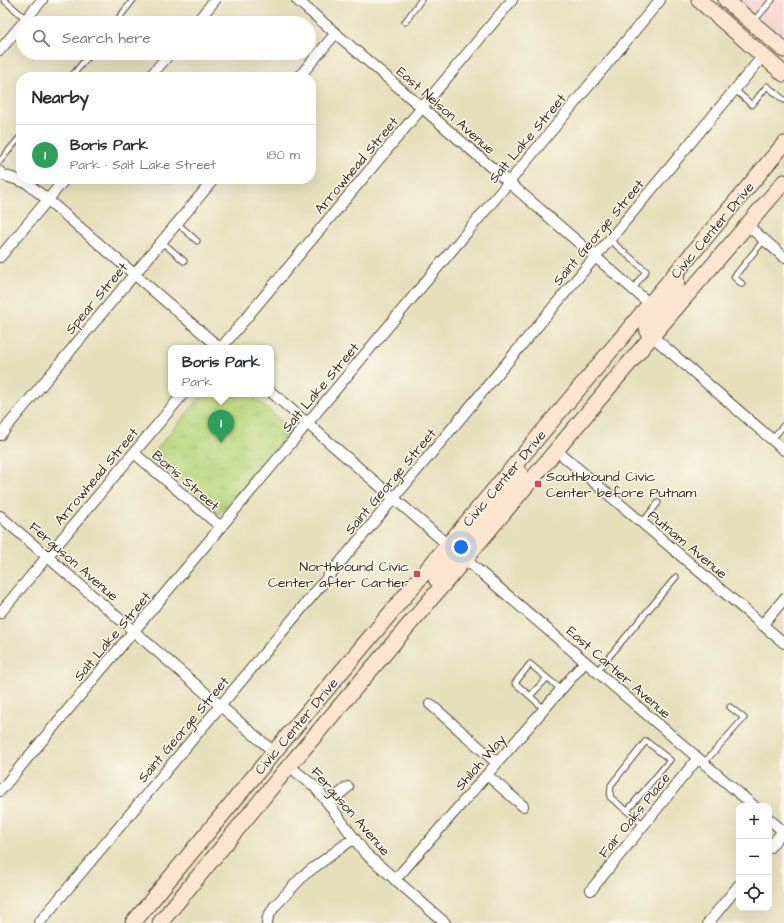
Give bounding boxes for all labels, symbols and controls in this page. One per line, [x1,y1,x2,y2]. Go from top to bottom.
search box [16,16,316,60]
icon: search [30,27,52,49]
text: Search here [62,28,151,49]
street label: East Nelson Avenue [392,62,499,160]
text: Nearby [32,86,89,110]
street label: Salt Lake Street [484,89,571,188]
street label: Arrowhead Street [310,113,404,219]
text: Boris Park [70,135,148,156]
text: 1 [44,146,46,164]
text: 180 m [266,146,300,164]
text: Park · Salt Lake Street [70,156,216,174]
street label: Saint George Street [548,175,649,290]
street label: Civic Center Drive [666,178,759,283]
street label: Spear Street [61,258,133,339]
street label: Salt Lake Street [277,338,364,437]
popup [168,345,274,397]
text: Boris Park [182,352,260,373]
text: Park [182,373,212,391]
pin: 1 [208,410,234,443]
street label: Arrowhead Street [50,424,144,530]
street label: Saint George Street [340,424,441,539]
street label: Civic Center Drive [458,426,551,531]
street label: Boris Street [147,446,224,516]
place label: Southbound Civic Center before Putnam [546,467,696,503]
marker: Southbound Civic Center before Putnam [533,479,543,489]
street label: Putnam Avenue [643,506,732,584]
street label: Ferguson Avenue [24,517,123,606]
your location [451,537,471,557]
place label: Northbound Civic Center after Cartier [268,557,409,593]
marker: Northbound Civic Center after Cartier [412,569,422,579]
street label: Salt Lake Street [69,587,156,686]
street label: East Cartier Avenue [562,622,675,724]
street label: Saint George Street [133,672,234,787]
street label: Civic Center Drive [250,674,343,779]
street label: Shiloh Way [451,730,511,795]
street label: Ferguson Avenue [306,763,395,861]
street label: Fair Oaks Place [594,768,676,863]
map controls [736,803,772,911]
button: + [736,803,772,839]
button: − [736,839,772,875]
button: locate [736,875,772,911]

